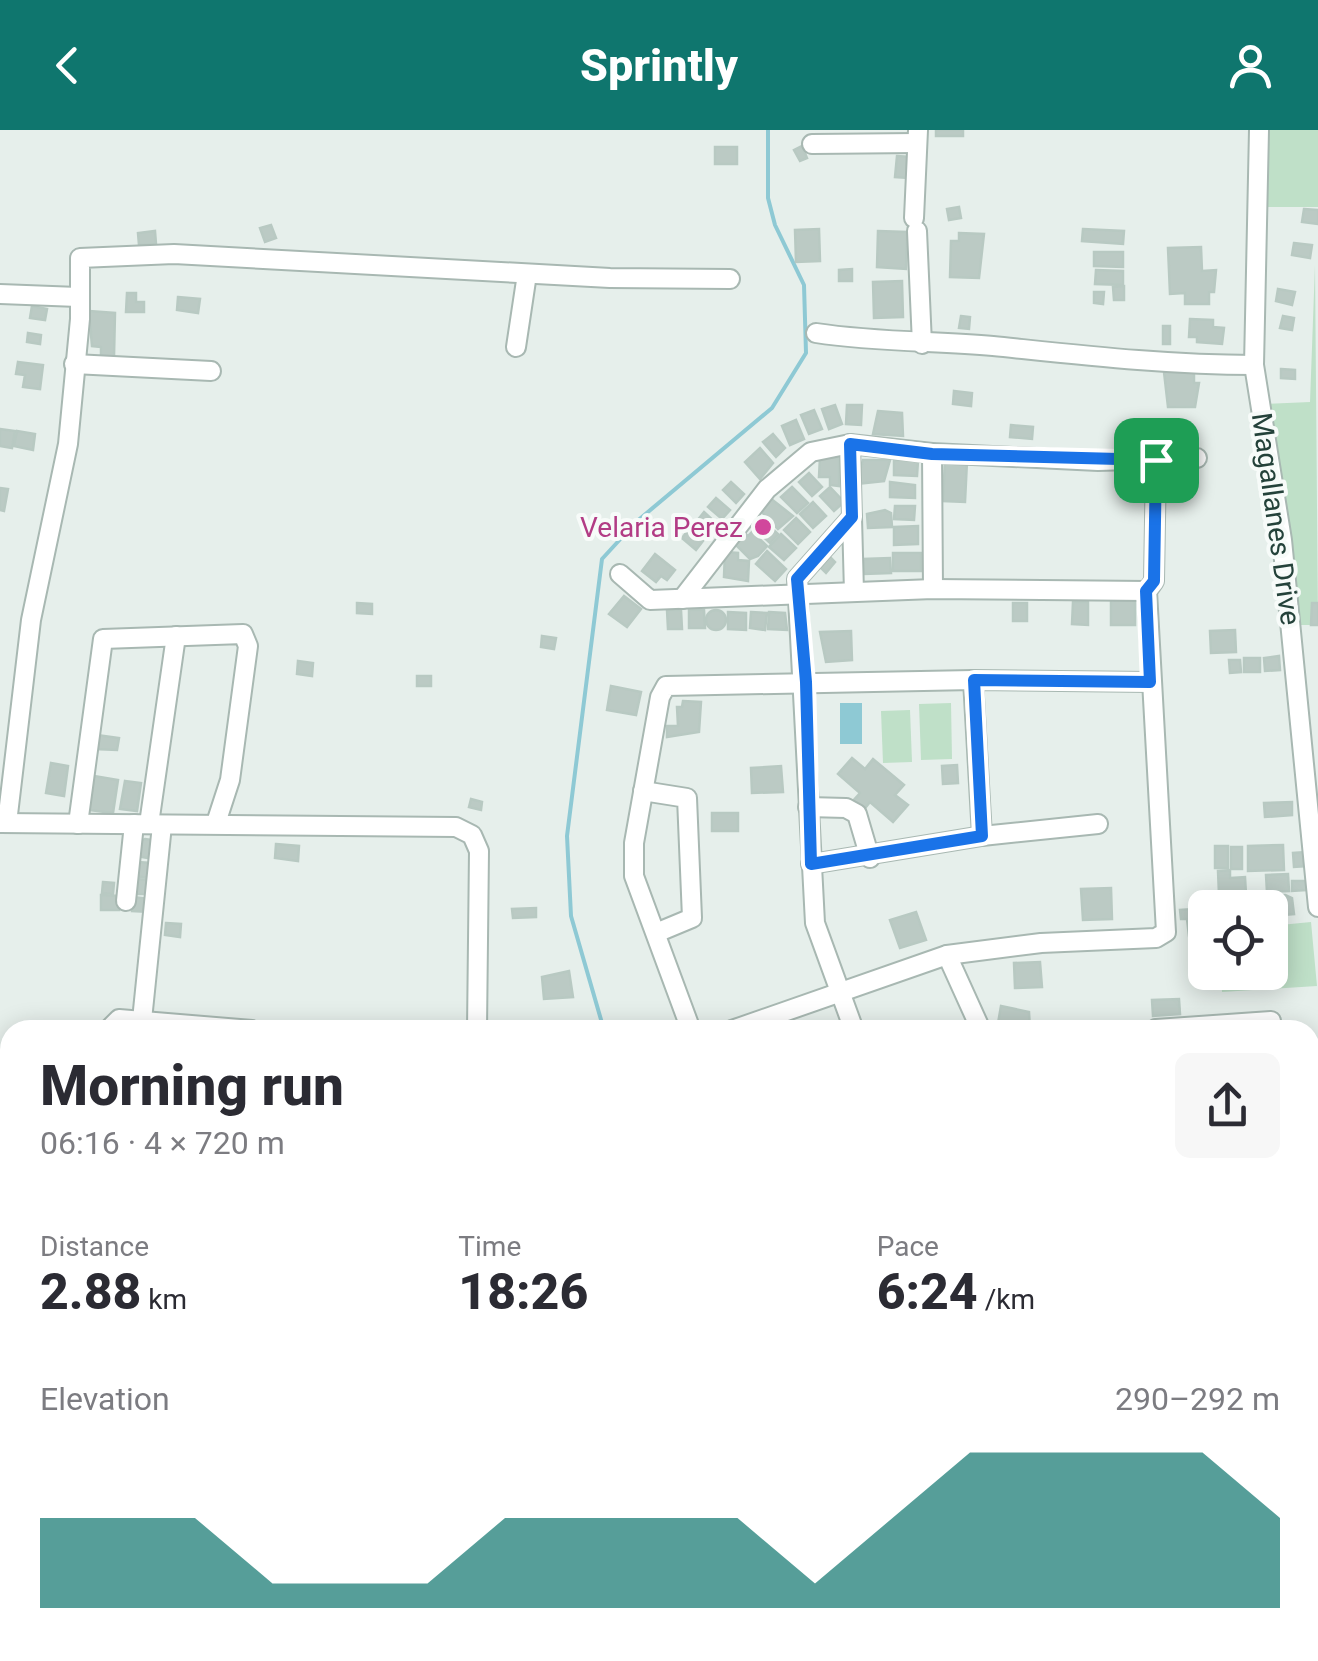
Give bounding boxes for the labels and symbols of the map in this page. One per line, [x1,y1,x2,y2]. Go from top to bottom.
street label: Magallanes Drive [1245,411,1307,627]
pin [1114,418,1199,503]
place label: Velaria Perez [580,511,743,544]
marker: Velaria Perez [752,516,774,538]

